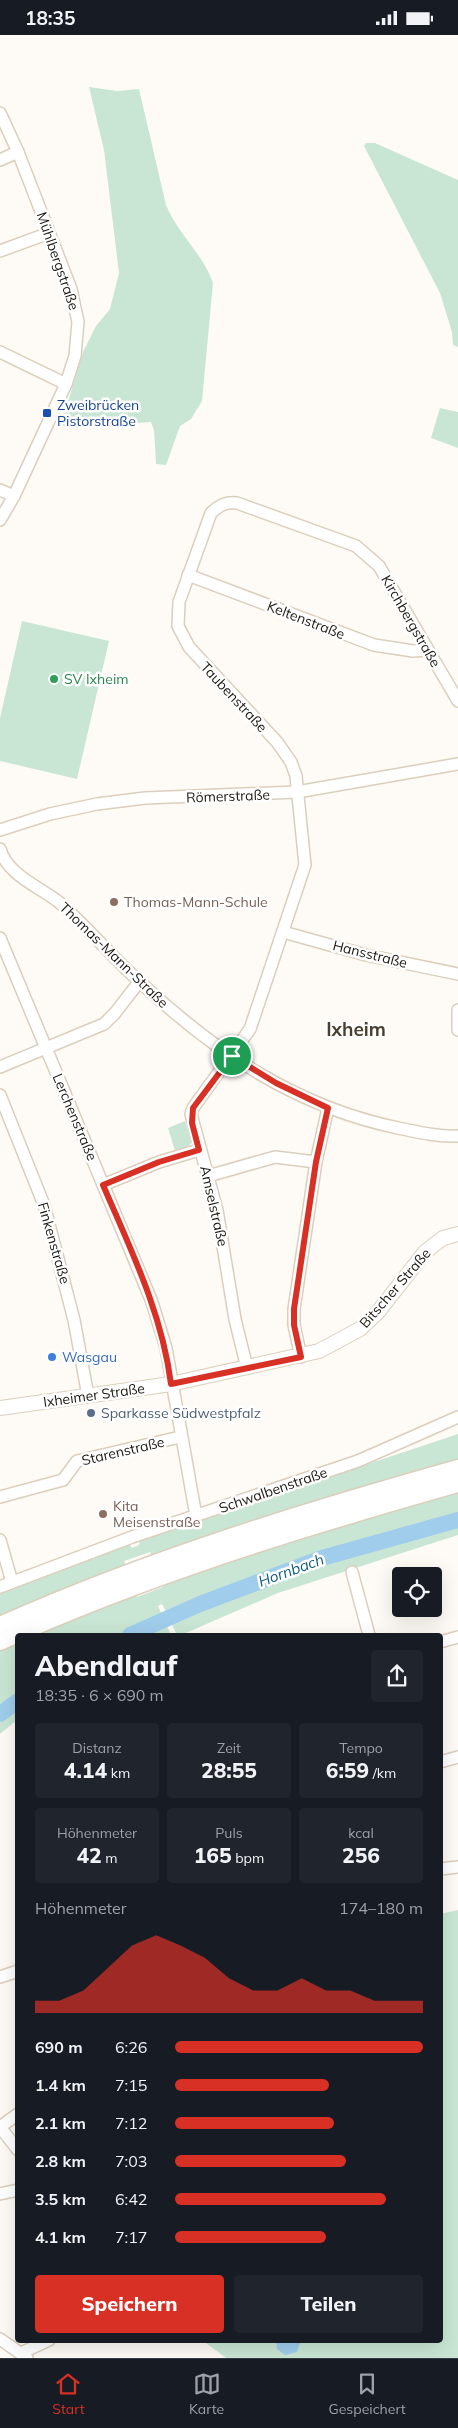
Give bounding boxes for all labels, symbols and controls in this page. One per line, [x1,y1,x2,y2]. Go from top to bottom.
text: 18:35 [25,6,75,30]
street label: Mühlbergstraße [33,209,83,313]
place label: Zweibrücken Pistorstraße [57,396,139,430]
marker: Zweibrücken Pistorstraße [41,407,53,419]
street label: Kirchbergstraße [377,572,445,670]
street label: Keltenstraße [264,597,348,643]
street label: Taubenstraße [197,658,271,736]
place label: SV Ixheim [64,670,129,688]
marker: SV Ixheim [48,673,60,685]
street label: Römerstraße [186,786,270,806]
place label: Thomas-Mann-Schule [124,893,268,911]
marker: Thomas-Mann-Schule [108,896,120,908]
street label: Thomas-Mann-Straße [56,898,172,1012]
street label: Hansstraße [331,936,409,972]
district label: Ixheim [326,1017,386,1041]
pin [211,1035,253,1077]
icon: arrive [218,1042,246,1070]
street label: Lerchenstraße [49,1071,101,1163]
street label: Amselstraße [196,1164,232,1248]
street label: Finkenstraße [34,1200,74,1286]
street label: Bitscher Straße [356,1244,434,1332]
place label: Wasgau [62,1348,117,1366]
marker: Wasgau [46,1351,58,1363]
street label: Ixheimer Straße [42,1379,146,1411]
place label: Sparkasse Südwestpfalz [101,1404,261,1422]
marker: Sparkasse Südwestpfalz [85,1407,97,1419]
street label: Starenstraße [80,1433,166,1469]
street label: Schwalbenstraße [216,1463,330,1517]
place label: Kita Meisenstraße [113,1497,200,1531]
marker: Kita Meisenstraße [97,1508,109,1520]
water label: Hornbach [256,1549,327,1591]
map controls [392,1567,442,1617]
button: locate [392,1567,442,1617]
text: Abendlauf [35,1648,177,1683]
button: share [371,1650,423,1702]
text: 18:35 · 6 × 690 m [35,1685,164,1705]
text: Distanz [72,1739,122,1757]
text: Zeit [217,1739,241,1757]
text: Tempo [339,1739,383,1757]
text: 4.14 [64,1757,107,1783]
text: 28:55 [201,1757,257,1783]
text: 6:59 [326,1757,369,1783]
text: km [107,1764,130,1782]
text: /km [369,1764,396,1782]
text: Höhenmeter [57,1824,137,1842]
text: Puls [215,1824,243,1842]
text: kcal [348,1824,374,1842]
text: 42 [76,1842,102,1868]
text: 165 [194,1842,232,1868]
text: 256 [342,1842,380,1868]
text: m [102,1849,118,1867]
text: bpm [232,1849,264,1867]
text: Höhenmeter [35,1898,127,1918]
text: 174–180 m [339,1898,423,1918]
text: 690 m [35,2037,83,2057]
text: 6:26 [115,2037,147,2057]
text: 1.4 km [35,2075,86,2095]
text: 7:15 [115,2075,147,2095]
text: 2.1 km [35,2113,86,2133]
text: 7:12 [115,2113,147,2133]
text: 2.8 km [35,2151,86,2171]
text: 7:03 [115,2151,147,2171]
text: 3.5 km [35,2189,86,2209]
text: 6:42 [115,2189,147,2209]
text: 4.1 km [35,2227,86,2247]
text: 7:17 [115,2227,147,2247]
button: Speichern [35,2275,224,2333]
button: Teilen [234,2275,423,2333]
tab: Start [52,2370,85,2418]
tab: Karte [189,2370,224,2418]
tab: Gespeichert [329,2370,406,2418]

